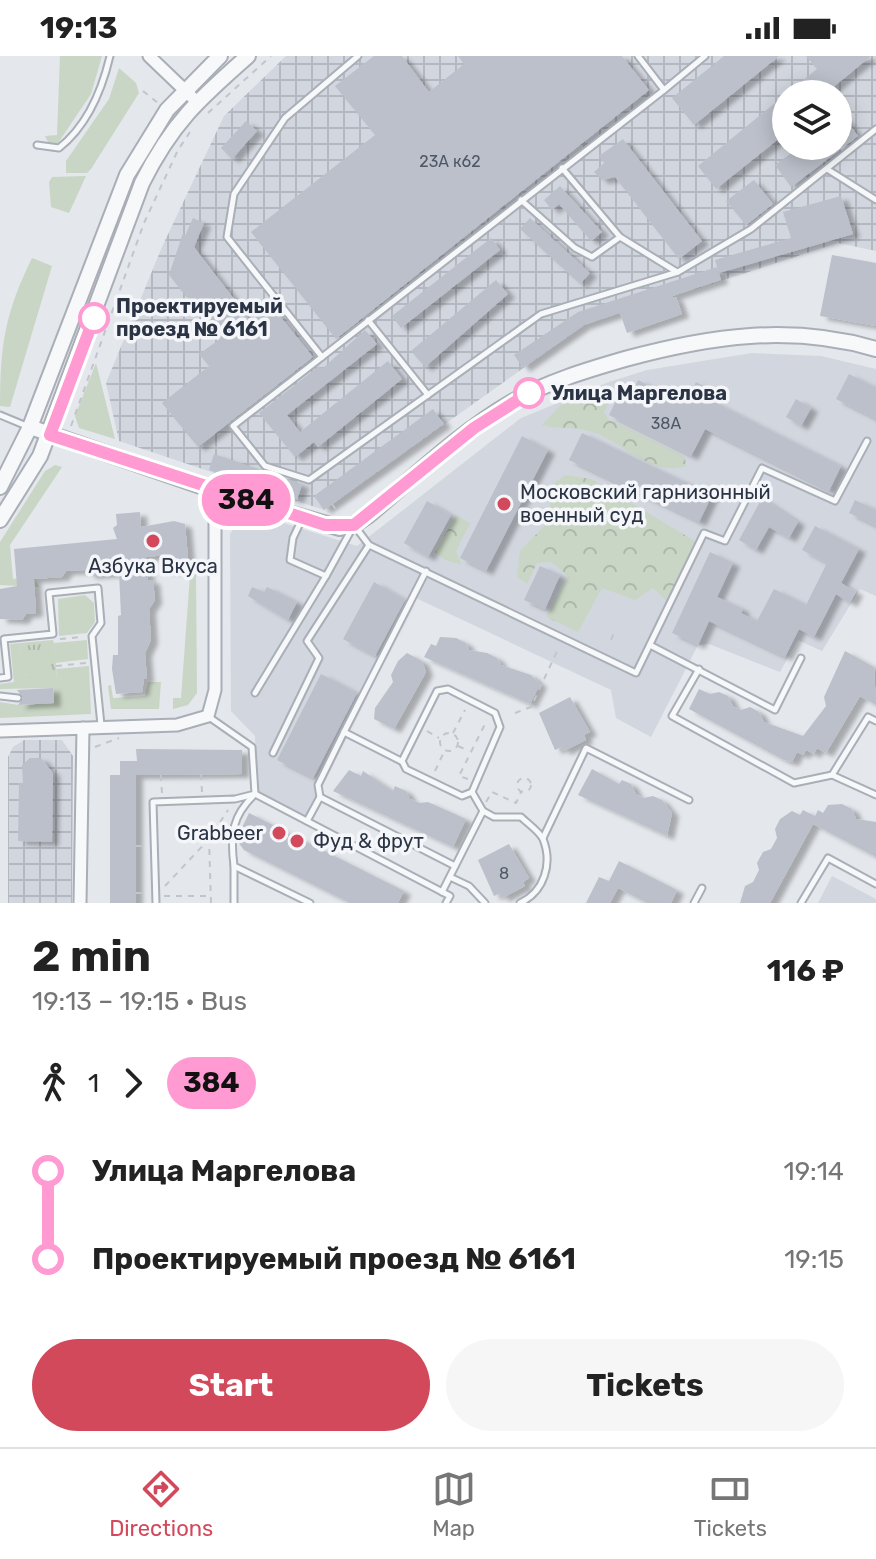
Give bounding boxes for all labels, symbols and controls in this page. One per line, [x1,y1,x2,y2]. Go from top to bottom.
text: 19:13 [40,10,118,46]
map controls [772,80,852,160]
button: layers [772,80,852,160]
house number: 23А к62 [419,152,481,171]
place label: Проектируемый проезд № 6161 [116,294,283,341]
marker: Проектируемый проезд № 6161 [79,303,109,333]
marker: Улица Маргелова [514,378,544,408]
place label: Улица Маргелова [551,381,727,405]
house number: 38А [651,414,682,433]
line badge: 384 [200,474,292,526]
place label: Московский гарнизонный военный суд [520,480,771,527]
text: 384 [218,483,274,516]
marker: Московский гарнизонный военный суд [495,495,513,513]
marker: Азбука Вкуса [144,532,162,550]
place label: Азбука Вкуса [88,554,218,578]
place label: Grabbeer [177,821,263,845]
marker: Grabbeer [270,824,288,842]
place label: Фуд & фрут [313,829,424,853]
marker: Фуд & фрут [288,832,306,850]
house number: 8 [499,864,509,883]
text: 2 min [32,930,151,982]
text: 116 ₽ [767,953,844,989]
text: 19:13 – 19:15 · Bus [32,986,247,1017]
icon: walk [32,1061,76,1105]
icon: forward [111,1061,155,1105]
text: 384 [183,1066,240,1099]
text: 1 [88,1068,99,1099]
text: Улица Маргелова [92,1153,356,1189]
text: 19:14 [784,1156,844,1187]
text: Проектируемый проезд № 6161 [92,1241,576,1277]
text: 19:15 [784,1244,844,1275]
button: Start [32,1339,430,1431]
button: Tickets [446,1339,844,1431]
tab: Directions [109,1467,213,1542]
tab: Map [432,1467,476,1542]
tab: Tickets [694,1467,767,1542]

